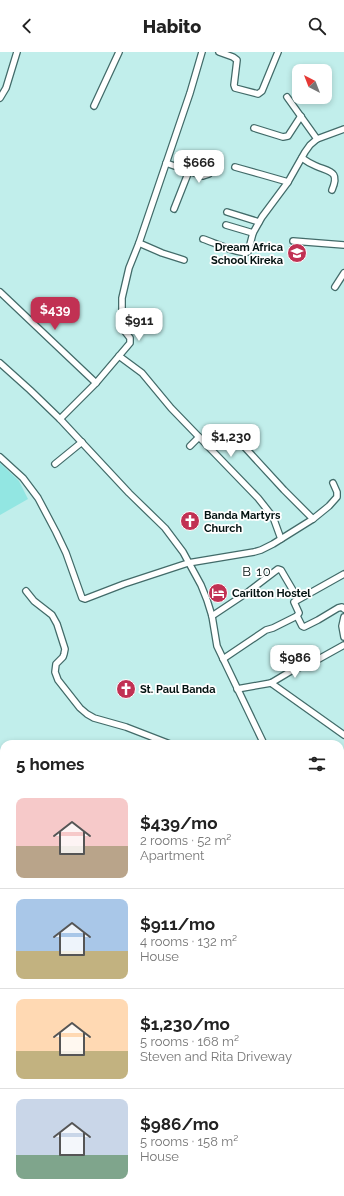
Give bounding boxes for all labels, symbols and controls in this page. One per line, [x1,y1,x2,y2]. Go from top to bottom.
icon: back [16,15,38,37]
icon: search [306,15,328,37]
text: Habito [143,16,201,37]
north arrow [292,64,332,104]
map controls [292,64,332,104]
pin: $666 [175,150,223,184]
text: $666 [183,155,215,170]
place label: Dream Africa School Kireka [211,241,283,267]
school or university icon: Dream Africa School Kireka [286,242,308,264]
pin: $439 [31,297,79,331]
text: $439 [40,302,70,317]
pin: $911 [115,308,163,342]
text: $911 [125,313,153,328]
pin: $1,230 [198,424,264,458]
text: $1,230 [211,429,251,444]
place label: Banda Martyrs Church [204,509,281,535]
church icon: Banda Martyrs Church [179,510,201,532]
district label: B 10 [242,564,272,579]
hotel icon: Carilton Hostel [207,582,229,604]
place label: Carilton Hostel [232,587,311,600]
pin: $986 [271,645,319,679]
text: $986 [279,650,311,665]
church icon: St. Paul Banda [115,678,137,700]
place label: St. Paul Banda [140,683,216,696]
icon: filters [306,753,328,775]
text: 5 homes [16,754,84,774]
text: $439/mo [140,813,217,833]
icon: home [48,814,96,862]
text: 2 rooms · 52 m² [140,833,231,848]
text: Apartment [140,848,204,863]
text: $911/mo [140,914,215,934]
icon: home [48,915,96,963]
text: 4 rooms · 132 m² [140,934,237,949]
text: House [140,949,179,964]
text: $1,230/mo [140,1014,230,1034]
icon: home [48,1015,96,1063]
text: 5 rooms · 168 m² [140,1034,239,1049]
text: Steven and Rita Driveway [140,1049,292,1064]
text: $986/mo [140,1114,219,1134]
icon: home [48,1115,96,1163]
text: 5 rooms · 158 m² [140,1134,238,1149]
text: House [140,1149,179,1164]

